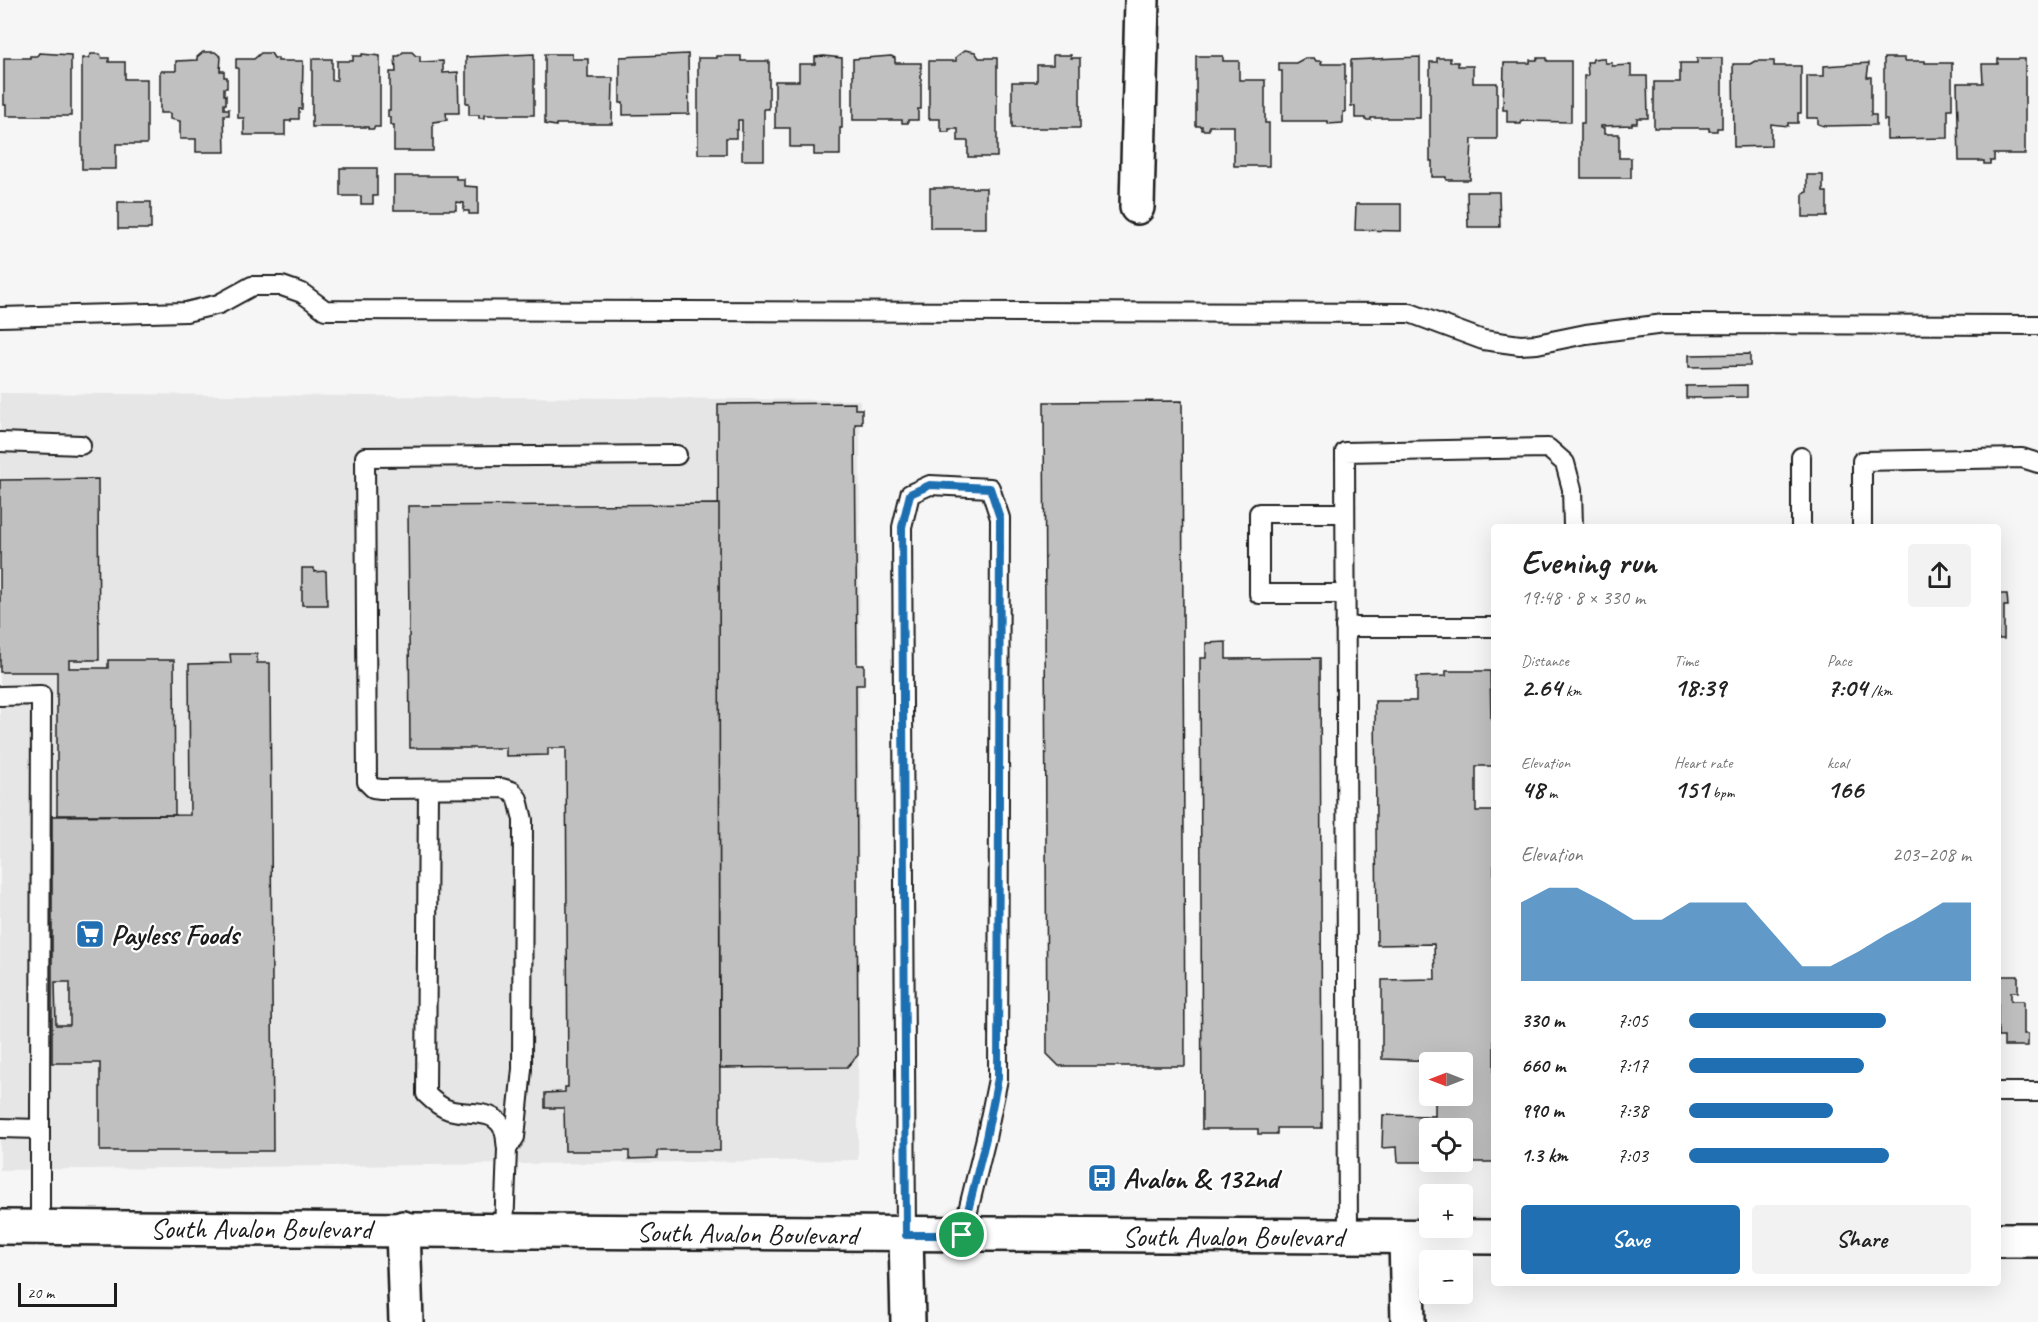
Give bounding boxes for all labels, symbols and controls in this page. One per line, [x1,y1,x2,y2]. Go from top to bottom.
text: Evening run [1521,541,1656,583]
button: share [1908,544,1971,607]
text: 19:48 · 8 × 330 m [1521,585,1645,610]
text: Distance [1521,651,1569,671]
text: Time [1674,651,1698,671]
text: Pace [1827,651,1852,671]
text: 2.64 [1521,671,1562,704]
text: 18:39 [1674,671,1726,704]
text: 7:04 [1827,671,1867,704]
text: km [1562,681,1581,701]
text: /km [1867,681,1892,701]
text: Elevation [1521,753,1570,773]
text: Heart rate [1674,753,1732,773]
text: kcal [1827,753,1848,773]
text: 48 [1521,773,1544,806]
text: 151 [1674,773,1709,806]
text: 166 [1827,773,1863,806]
text: m [1544,783,1557,803]
text: bpm [1709,783,1735,803]
text: Elevation [1521,842,1583,867]
text: 203–208 m [1892,842,1971,867]
place label: Payless Foods [111,917,242,952]
supermarket icon: Payless Foods [74,918,106,950]
text: 330 m [1521,1008,1564,1033]
text: 7:05 [1617,1008,1648,1033]
north arrow [1419,1052,1473,1106]
map controls [1419,1052,1473,1304]
text: 660 m [1521,1053,1565,1078]
text: 7:17 [1617,1053,1648,1078]
text: 990 m [1521,1098,1564,1123]
text: 7:38 [1617,1098,1648,1123]
button: locate [1419,1118,1473,1172]
text: 1.3 km [1521,1143,1568,1168]
text: 7:03 [1617,1143,1648,1168]
place label: Avalon & 132nd [1123,1161,1283,1196]
bus stop icon: Avalon & 132nd [1086,1162,1118,1194]
button: + [1419,1184,1473,1238]
button: Save [1521,1205,1740,1274]
button: Share [1752,1205,1971,1274]
pin [936,1209,987,1260]
street label: South Avalon Boulevard [150,1211,376,1246]
street label: South Avalon Boulevard [636,1214,862,1253]
icon: arrive [945,1218,978,1251]
street label: South Avalon Boulevard [1122,1219,1348,1254]
button: − [1419,1250,1473,1304]
scale bar [18,1280,117,1308]
text: 20 m [27,1283,54,1303]

